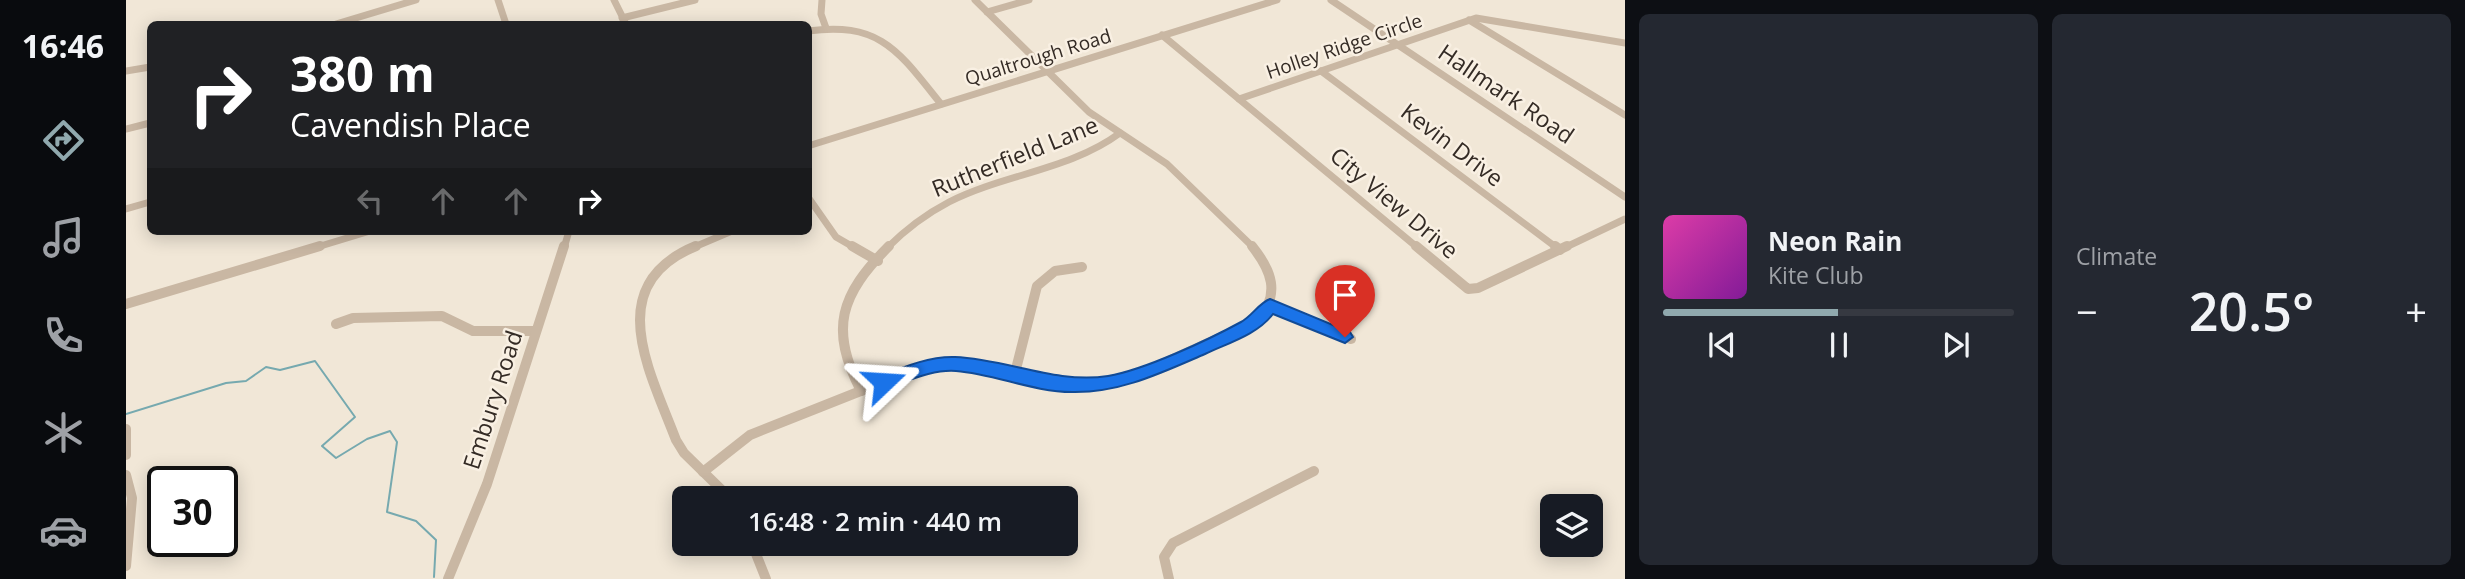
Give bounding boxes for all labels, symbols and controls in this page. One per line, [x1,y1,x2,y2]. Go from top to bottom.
street label: Holley Ridge Circle [1263,7,1425,85]
street label: Qualtrough Road [962,22,1114,92]
text: 16:46 [22,24,104,67]
street label: Hallmark Road [1432,36,1581,151]
text: 380 m [290,40,435,106]
icon: right [175,49,266,140]
street label: Kevin Drive [1395,95,1510,193]
text: Cavendish Place [290,103,531,146]
street label: Rutherfield Lane [927,108,1103,204]
icon: directions [39,116,88,165]
street label: City View Drive [1324,139,1466,265]
icon: left [351,182,389,220]
icon: ahead [424,182,462,220]
icon: ahead [497,182,535,220]
icon: right [570,182,608,220]
icon: music [39,213,88,262]
text: Neon Rain [1768,223,1902,259]
text: Climate [2076,240,2157,272]
text: Kite Club [1768,259,1863,291]
pin [1315,265,1375,337]
text: 20.5° [2189,275,2314,346]
icon: arrive [1326,276,1364,314]
text: − [2076,285,2098,337]
text: + [2405,285,2427,337]
icon: phone [39,311,88,360]
street label: Embury Road [455,326,530,473]
icon: previous [1703,326,1741,364]
icon: pause [1820,326,1858,364]
icon: next [1937,326,1975,364]
position arrow [847,345,921,419]
icon: climate [39,408,88,457]
speed limit sign: 30 [147,466,238,557]
map controls [1540,494,1603,557]
button: layers [1540,494,1603,557]
text: 16:48 · 2 min · 440 m [748,503,1002,539]
icon: car [39,506,88,555]

